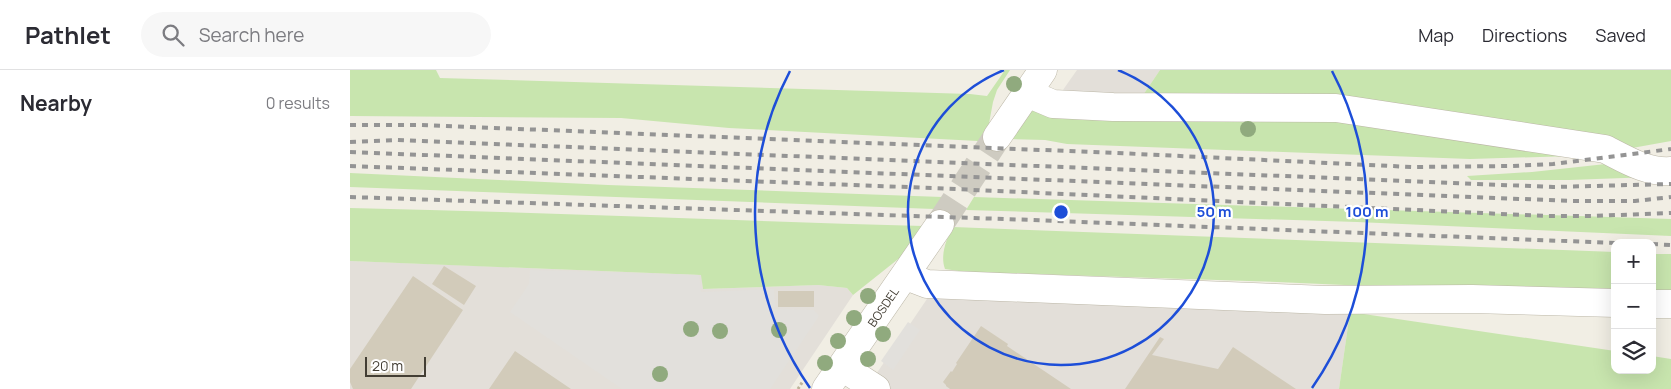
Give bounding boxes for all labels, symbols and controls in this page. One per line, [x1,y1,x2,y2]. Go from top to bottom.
search box [141,12,491,57]
text: Pathlet [25,18,111,51]
icon: search [159,21,187,49]
text: Search here [199,22,304,48]
text: Map [1418,23,1454,47]
text: Directions [1482,23,1567,47]
text: Saved [1595,23,1646,47]
text: Nearby [20,89,92,117]
text: 0 results [266,92,330,114]
text: 50 m [1196,201,1232,222]
text: 100 m [1346,201,1388,222]
centre of rings [1052,203,1070,221]
map controls [1611,239,1656,374]
button: + [1611,239,1656,284]
street label: BOSDEL [863,284,902,330]
button: − [1611,284,1656,329]
button: layers [1611,329,1656,374]
scale bar [365,354,426,377]
text: 20 m [372,356,403,375]

